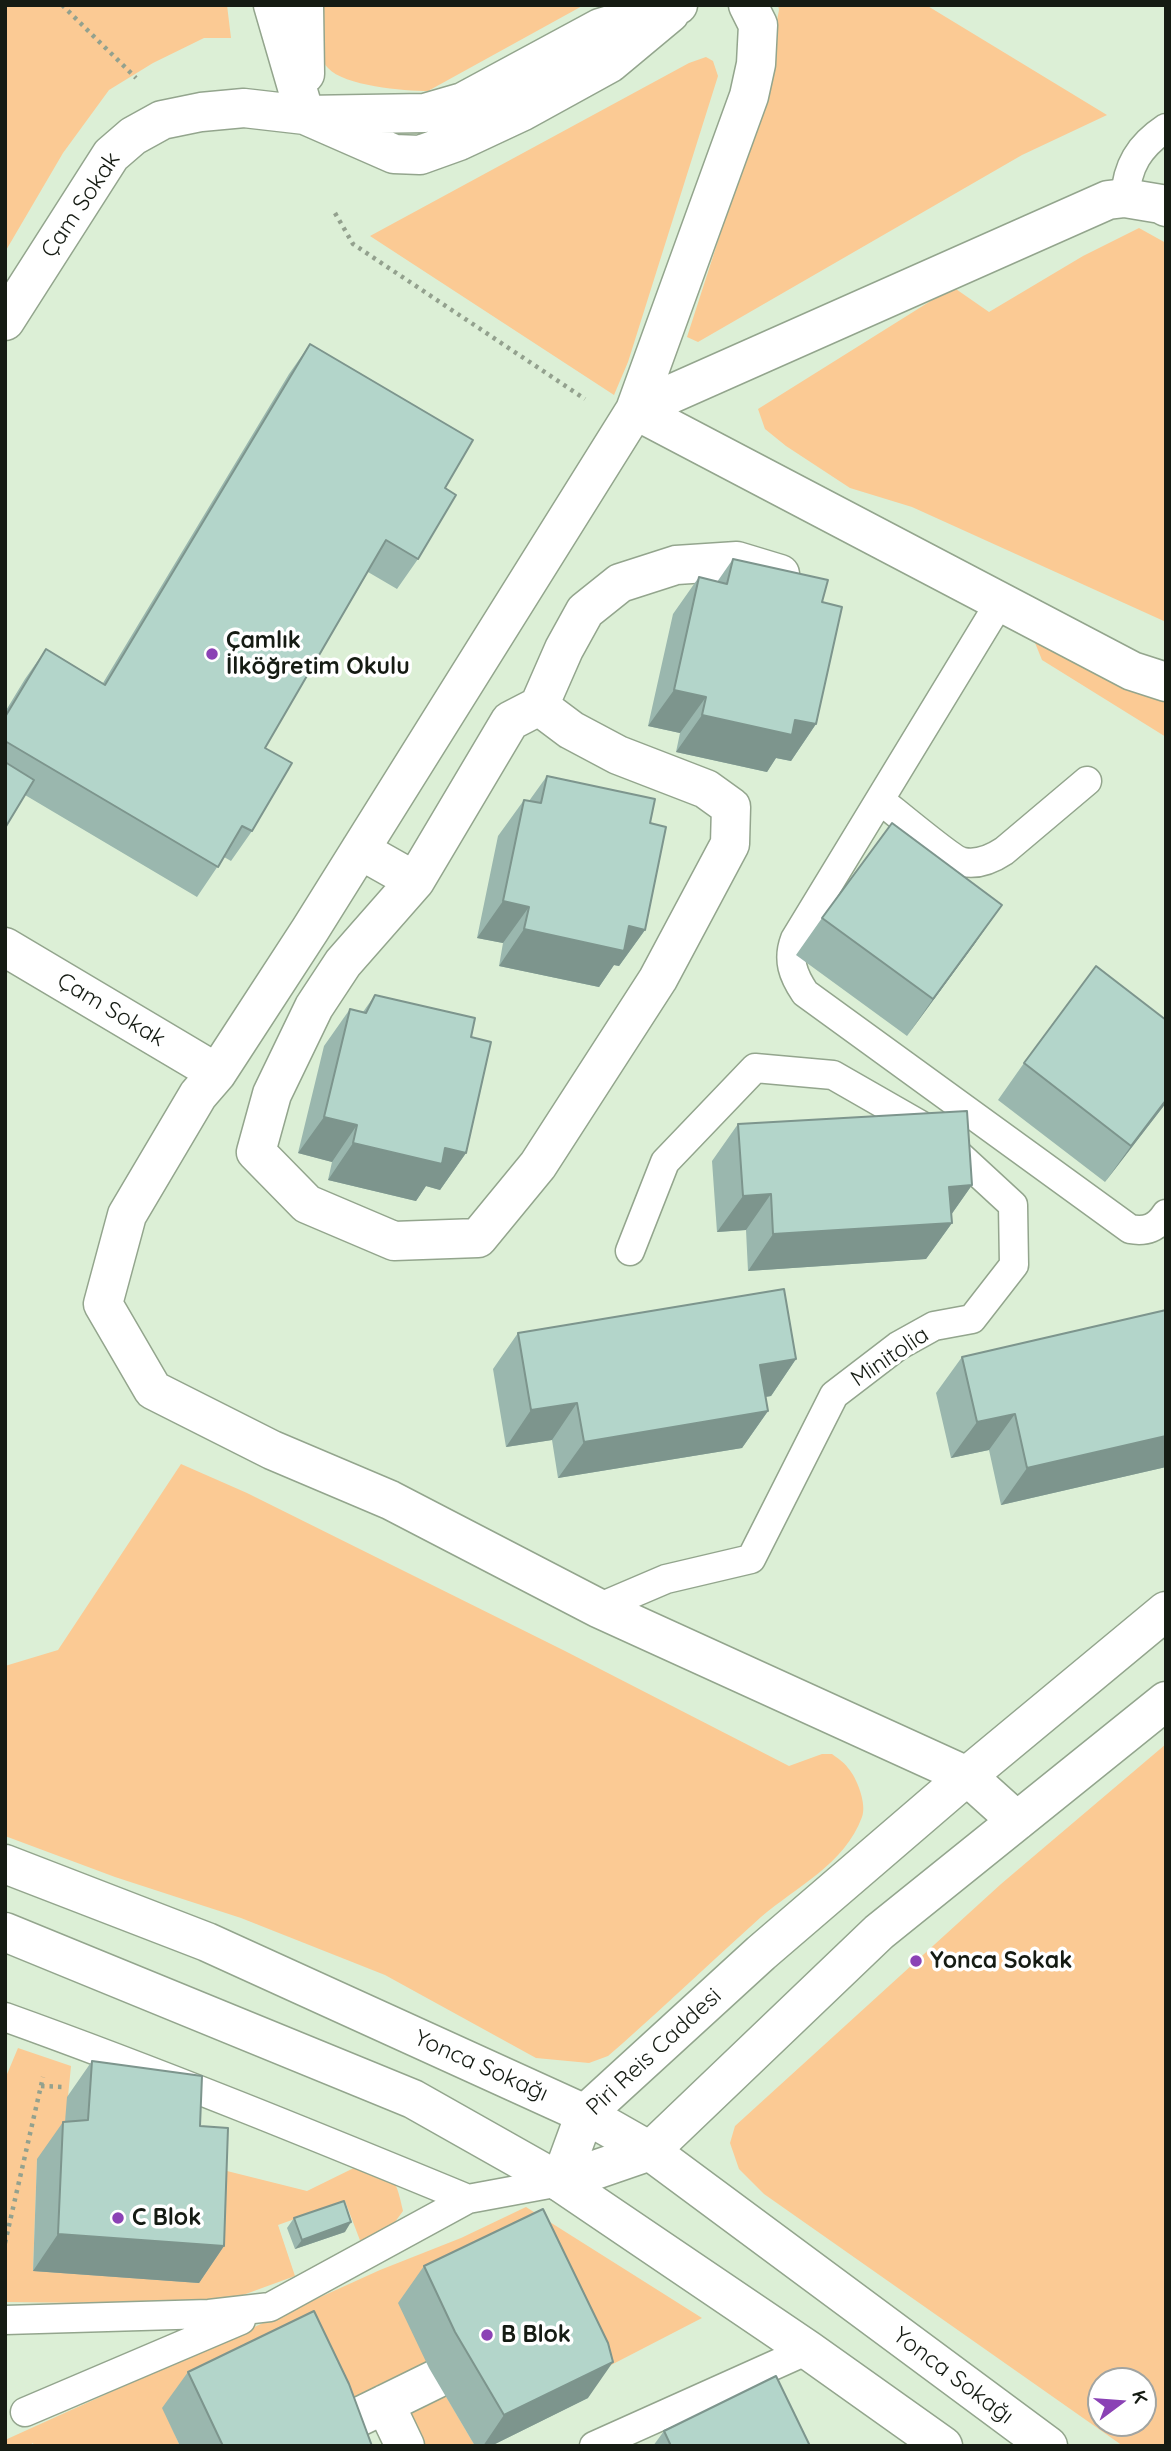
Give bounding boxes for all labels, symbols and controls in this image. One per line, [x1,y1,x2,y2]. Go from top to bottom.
street label: Çam Sokak [36,147,126,263]
place label: Çamlık İlköğretim Okulu [226,627,410,681]
marker: Çamlık İlköğretim Okulu [204,646,220,662]
street label: Çam Sokak [52,967,170,1053]
street label: Minitolia [846,1321,934,1393]
place label: Yonca Sokak [930,1947,1072,1975]
marker: Yonca Sokak [908,1953,924,1969]
street label: Piri Reis Caddesi [581,1982,727,2122]
street label: Yonca Sokağı [410,2024,552,2108]
place label: C Blok [132,2204,201,2232]
marker: C Blok [110,2210,126,2226]
place label: B Blok [501,2321,571,2349]
street label: Yonca Sokağı [887,2322,1019,2430]
marker: B Blok [479,2327,495,2343]
north arrow [1087,2367,1157,2437]
text: K [1127,2387,1154,2406]

